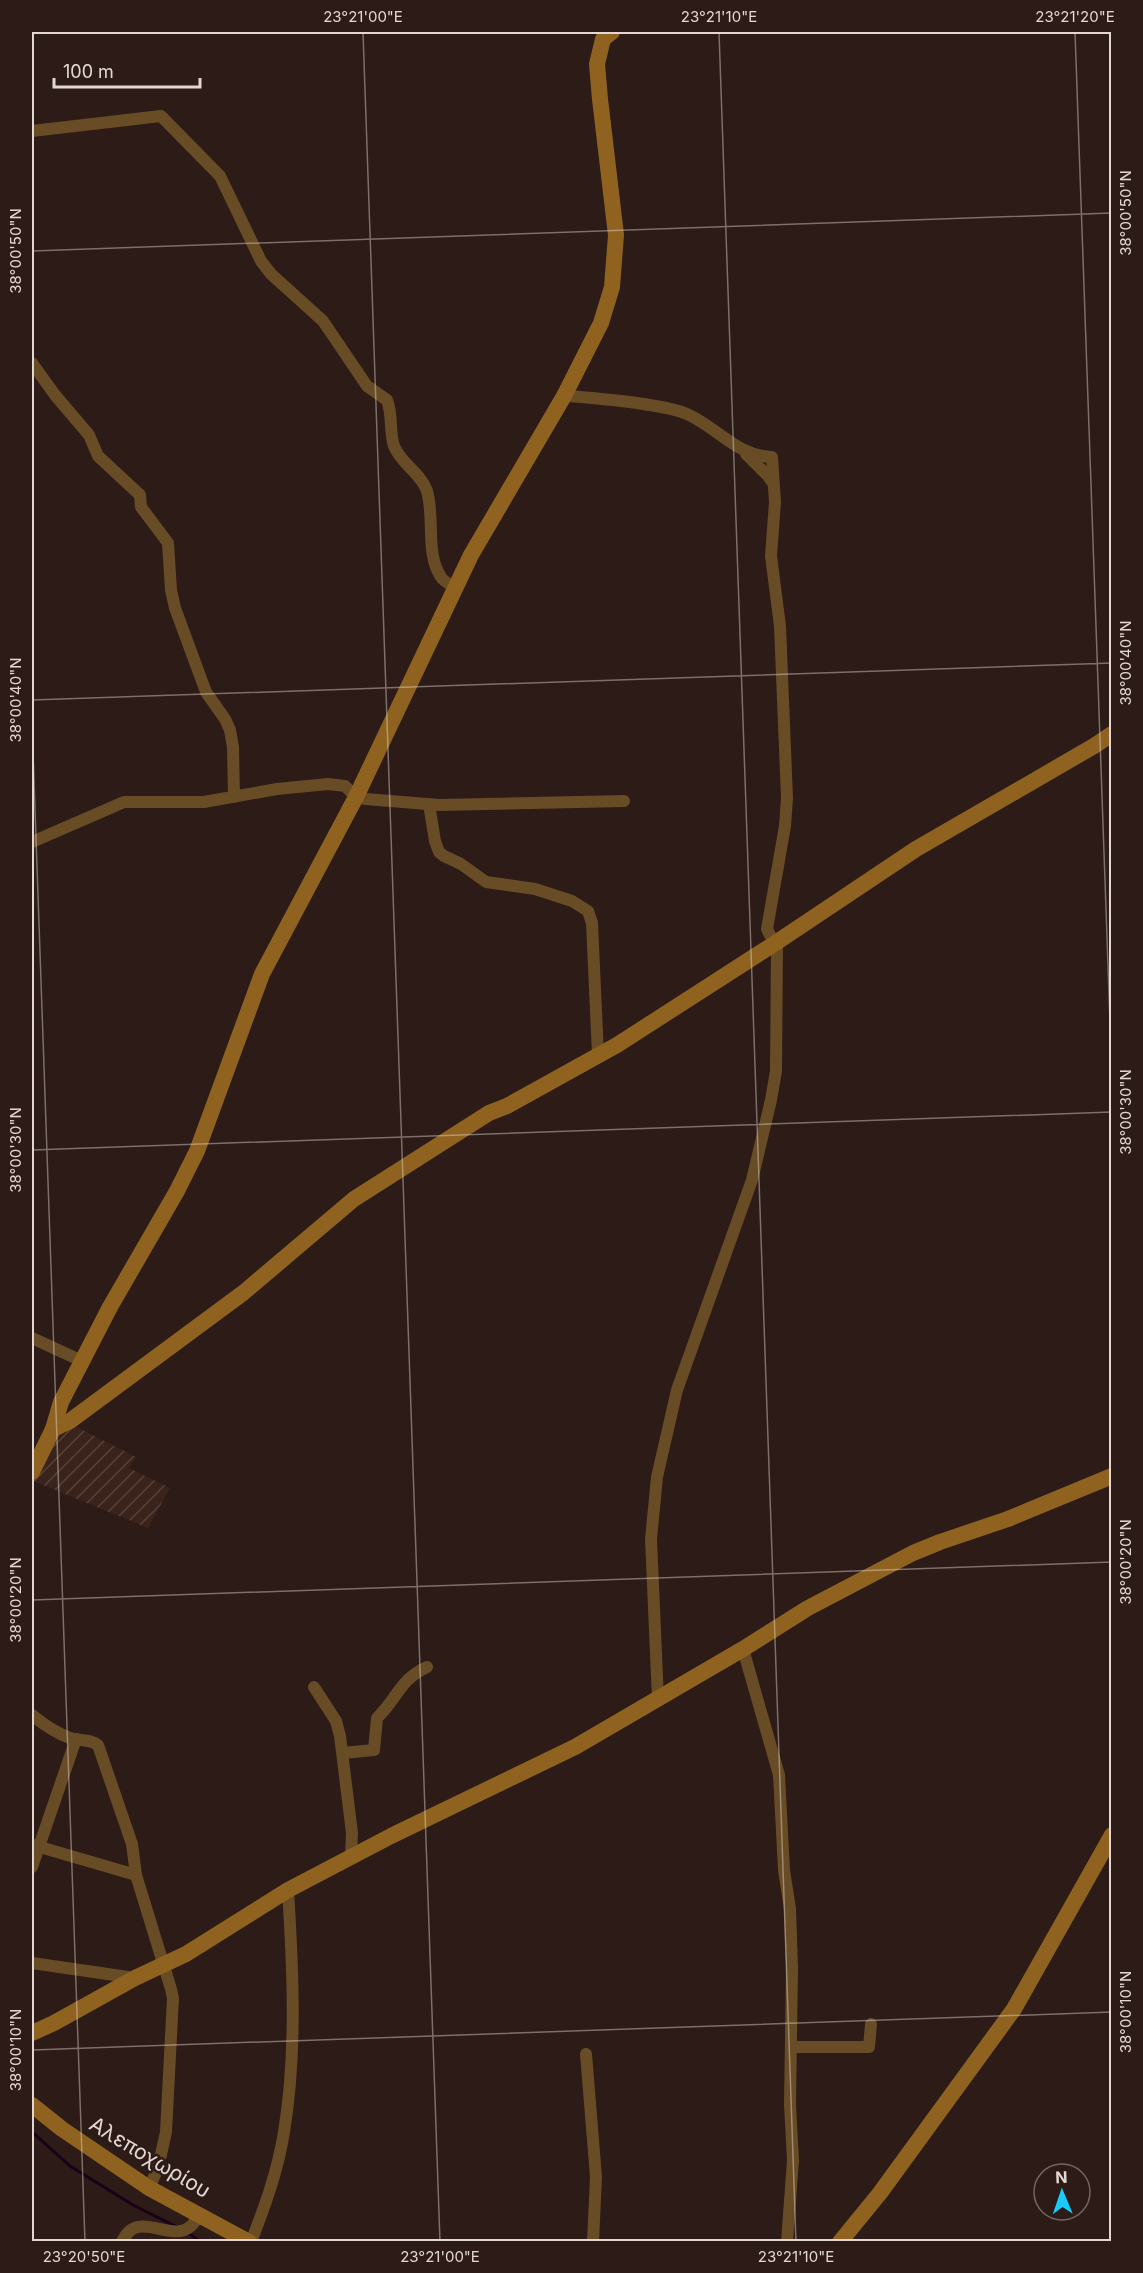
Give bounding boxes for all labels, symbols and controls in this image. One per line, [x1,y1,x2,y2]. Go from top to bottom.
text: 23°21'00"E [323,7,403,26]
text: 23°21'10"E [681,7,757,26]
text: 23°21'20"E [1035,7,1115,26]
scale bar [54,51,200,89]
text: 100 m [63,61,114,82]
text: 38°00'50"N [1116,170,1135,256]
text: 38°00'50"N [6,208,25,294]
text: 38°00'40"N [1116,620,1135,706]
text: 38°00'40"N [6,657,25,743]
text: 38°00'30"N [1116,1069,1135,1155]
text: 38°00'30"N [6,1107,25,1193]
text: 38°00'20"N [1116,1519,1135,1605]
text: 38°00'20"N [6,1557,25,1643]
text: 38°00'10"N [1116,1971,1135,2053]
text: 38°00'10"N [6,2009,25,2091]
street label: Αλεποχωρίου [85,2111,215,2203]
north arrow [1032,2162,1092,2222]
text: N [1055,2167,1068,2187]
text: 23°20'50"E [43,2247,125,2266]
text: 23°21'00"E [400,2247,480,2266]
text: 23°21'10"E [758,2247,834,2266]

